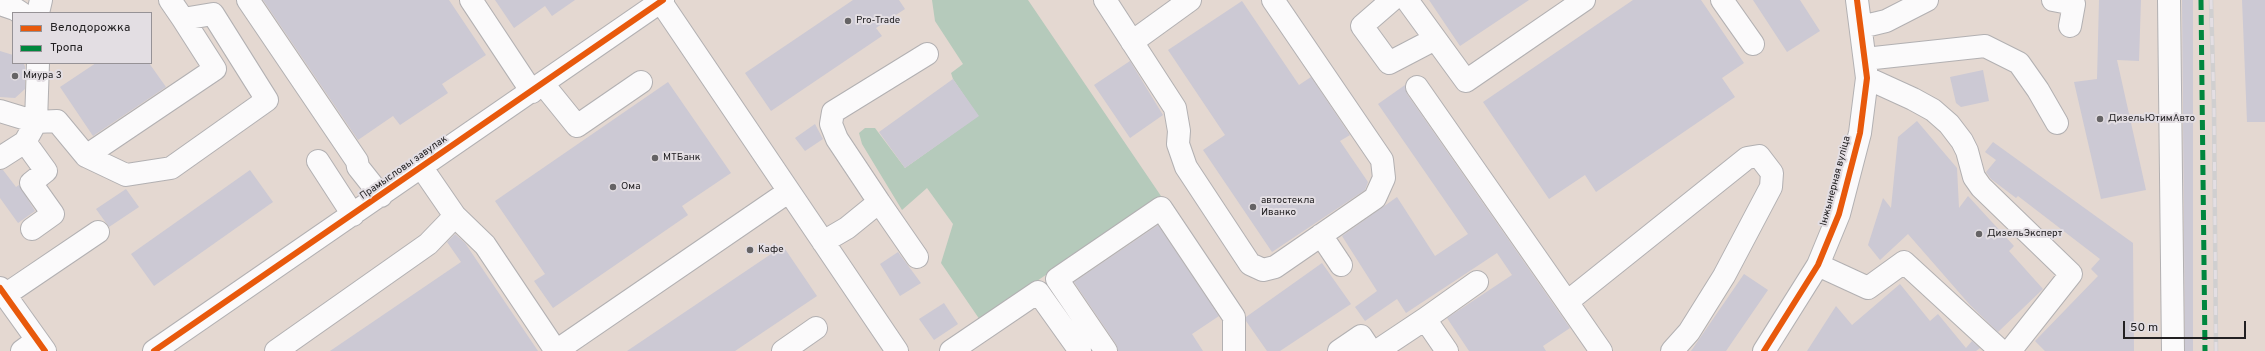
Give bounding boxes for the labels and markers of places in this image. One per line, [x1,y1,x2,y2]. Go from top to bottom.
place label: Pro-Trade [856,15,900,27]
marker: Pro-Trade [843,16,853,26]
place label: Миура 3 [23,70,62,82]
marker: Миура 3 [10,71,20,81]
place label: ДизельЮтимАвто [2108,113,2195,125]
marker: ДизельЮтимАвто [2095,114,2105,124]
place label: МТБанк [663,152,700,164]
marker: МТБанк [650,153,660,163]
place label: Ома [621,181,640,193]
marker: Ома [608,182,618,192]
place label: автостекла Иванко [1261,195,1315,218]
marker: автостекла Иванко [1248,202,1258,212]
place label: ДизельЭксперт [1987,228,2062,240]
marker: ДизельЭксперт [1974,229,1984,239]
place label: Кафе [758,244,784,256]
marker: Кафе [745,245,755,255]

